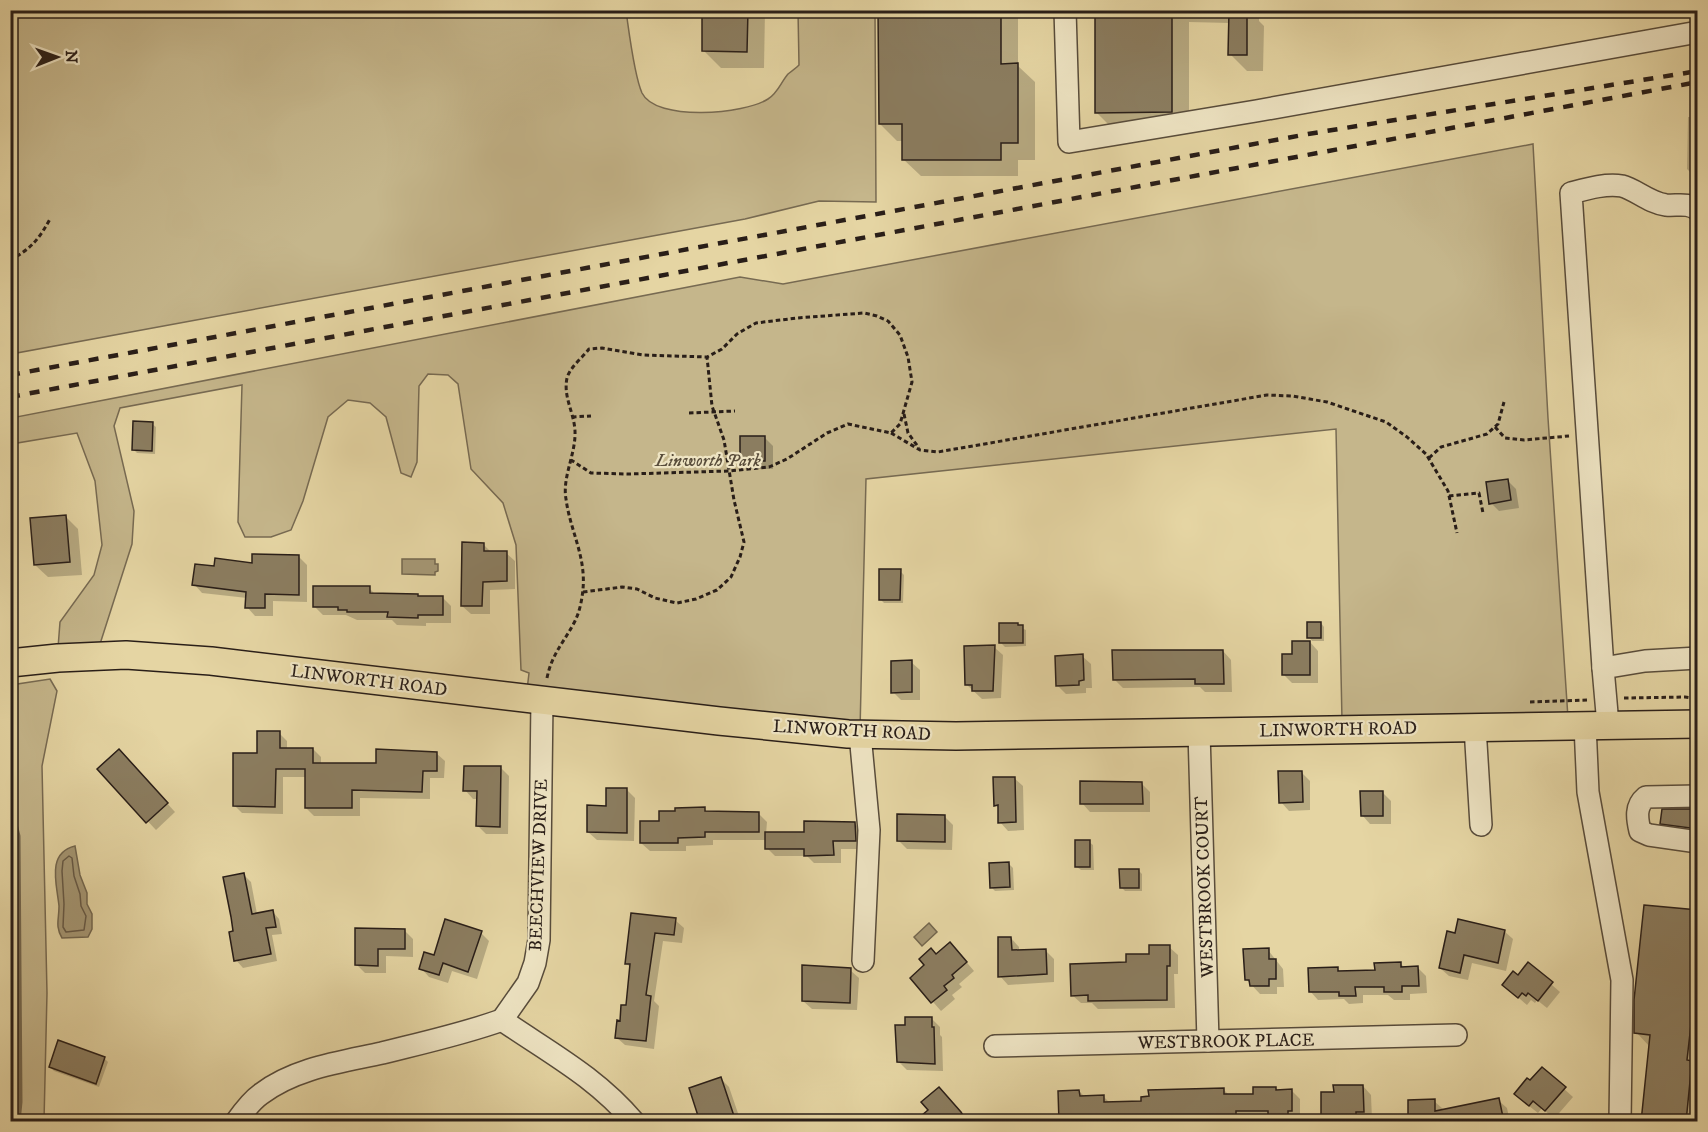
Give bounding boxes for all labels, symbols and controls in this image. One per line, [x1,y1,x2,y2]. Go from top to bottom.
north arrow [27,27,87,87]
text: N [61,50,81,63]
park label: Linworth Park [654,450,761,472]
street label: LINWORTH ROAD [289,660,449,702]
street label: LINWORTH ROAD [773,716,931,746]
street label: LINWORTH ROAD [1259,718,1417,742]
street label: BEECHVIEW DRIVE [525,778,553,952]
street label: WESTBROOK COURT [1191,796,1219,979]
street label: WESTBROOK PLACE [1136,1029,1315,1055]

